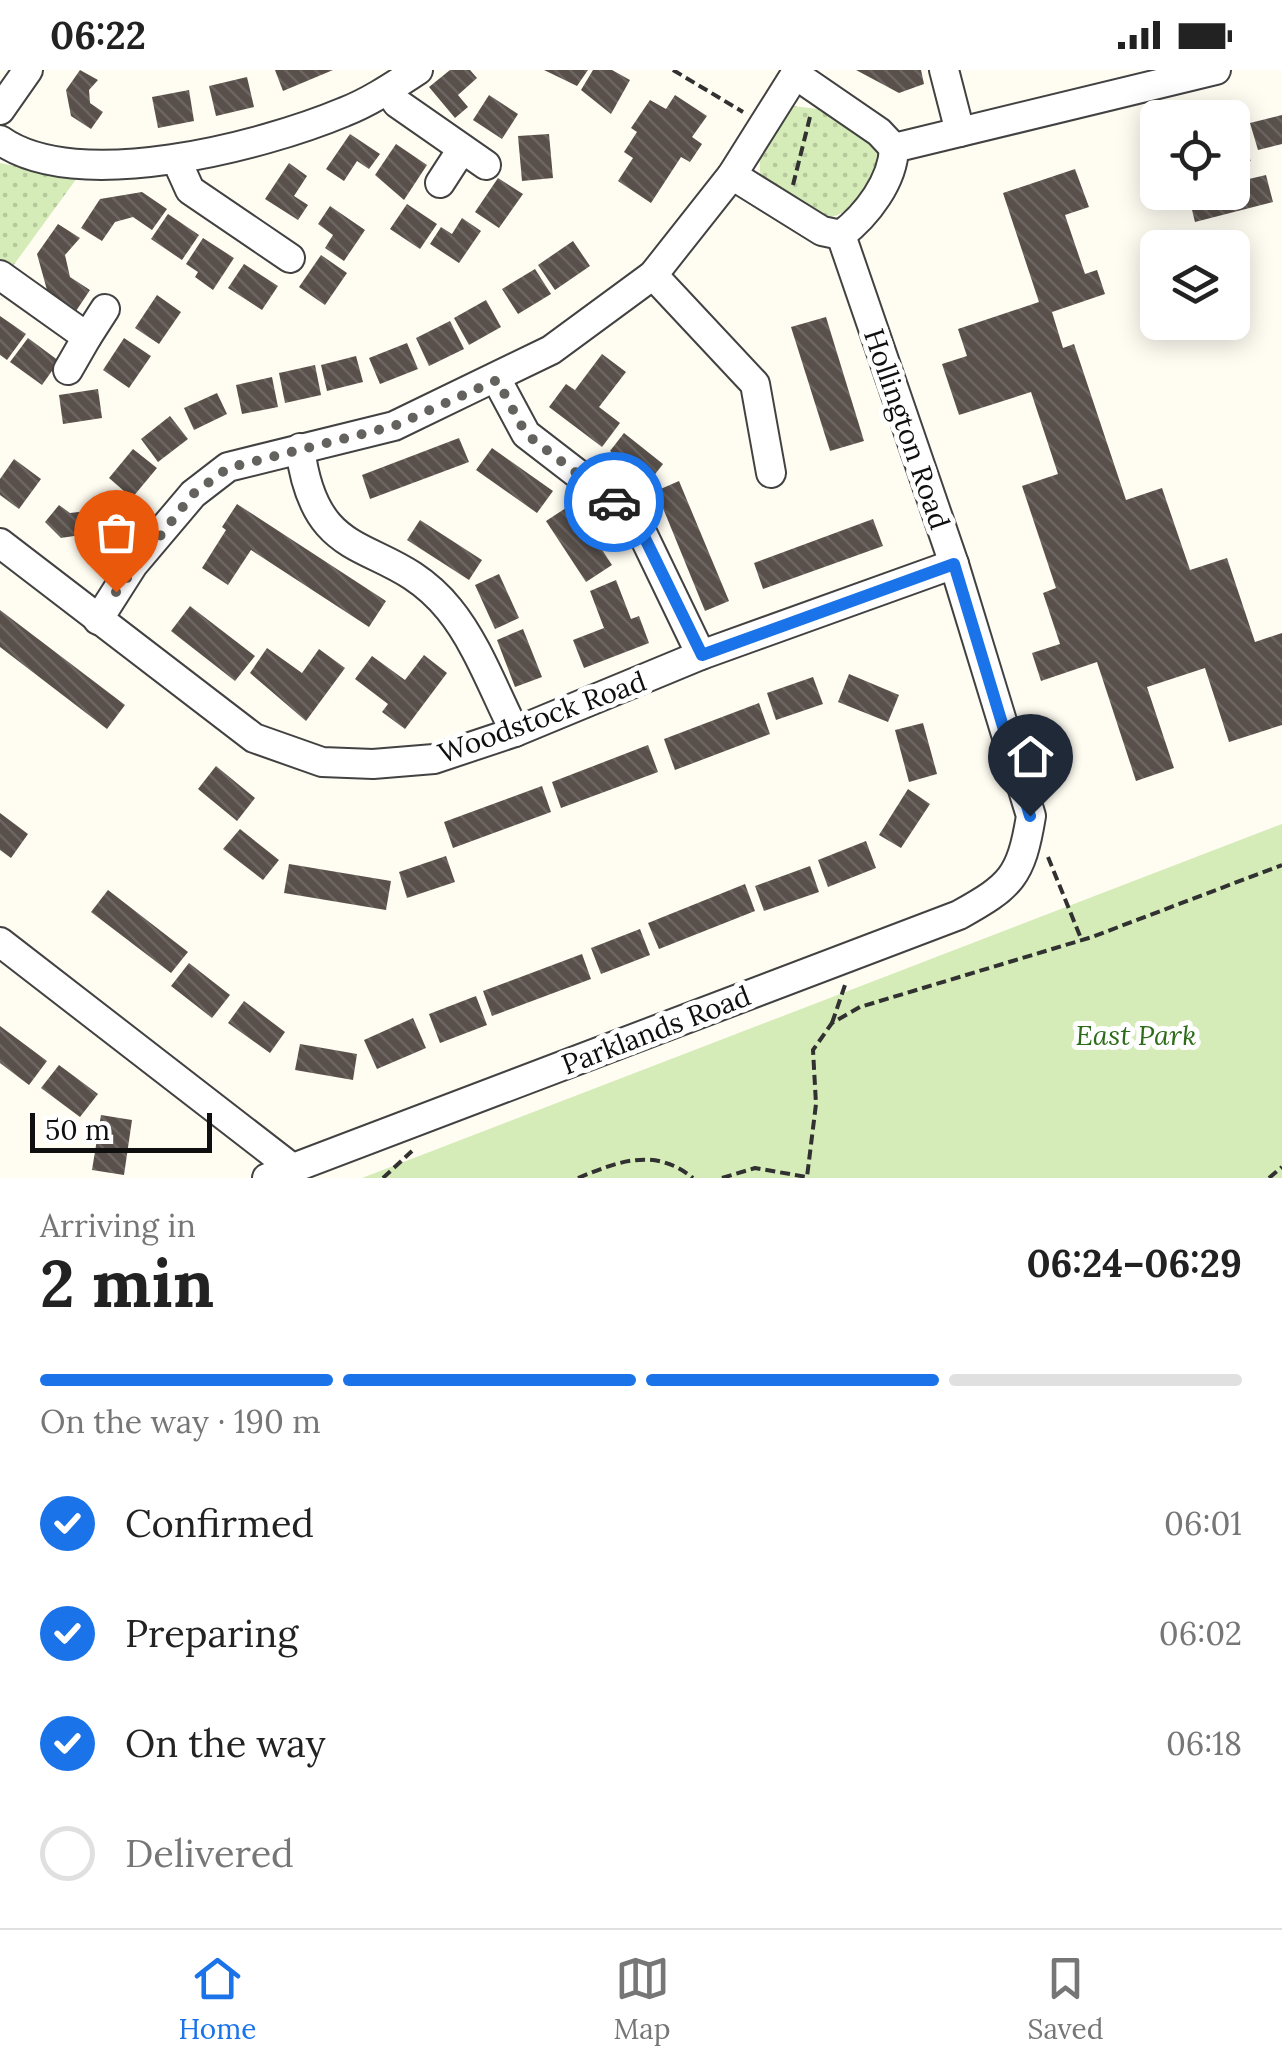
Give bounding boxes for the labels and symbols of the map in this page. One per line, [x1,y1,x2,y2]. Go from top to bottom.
street label: Hollington Road [856,324,958,534]
courier [564,452,664,552]
pin [74,490,159,593]
street label: Woodstock Road [433,663,651,771]
pin [988,714,1073,817]
street label: Parklands Road [556,977,756,1083]
park label: East Park [1076,1017,1196,1053]
scale bar [30,1108,212,1152]

